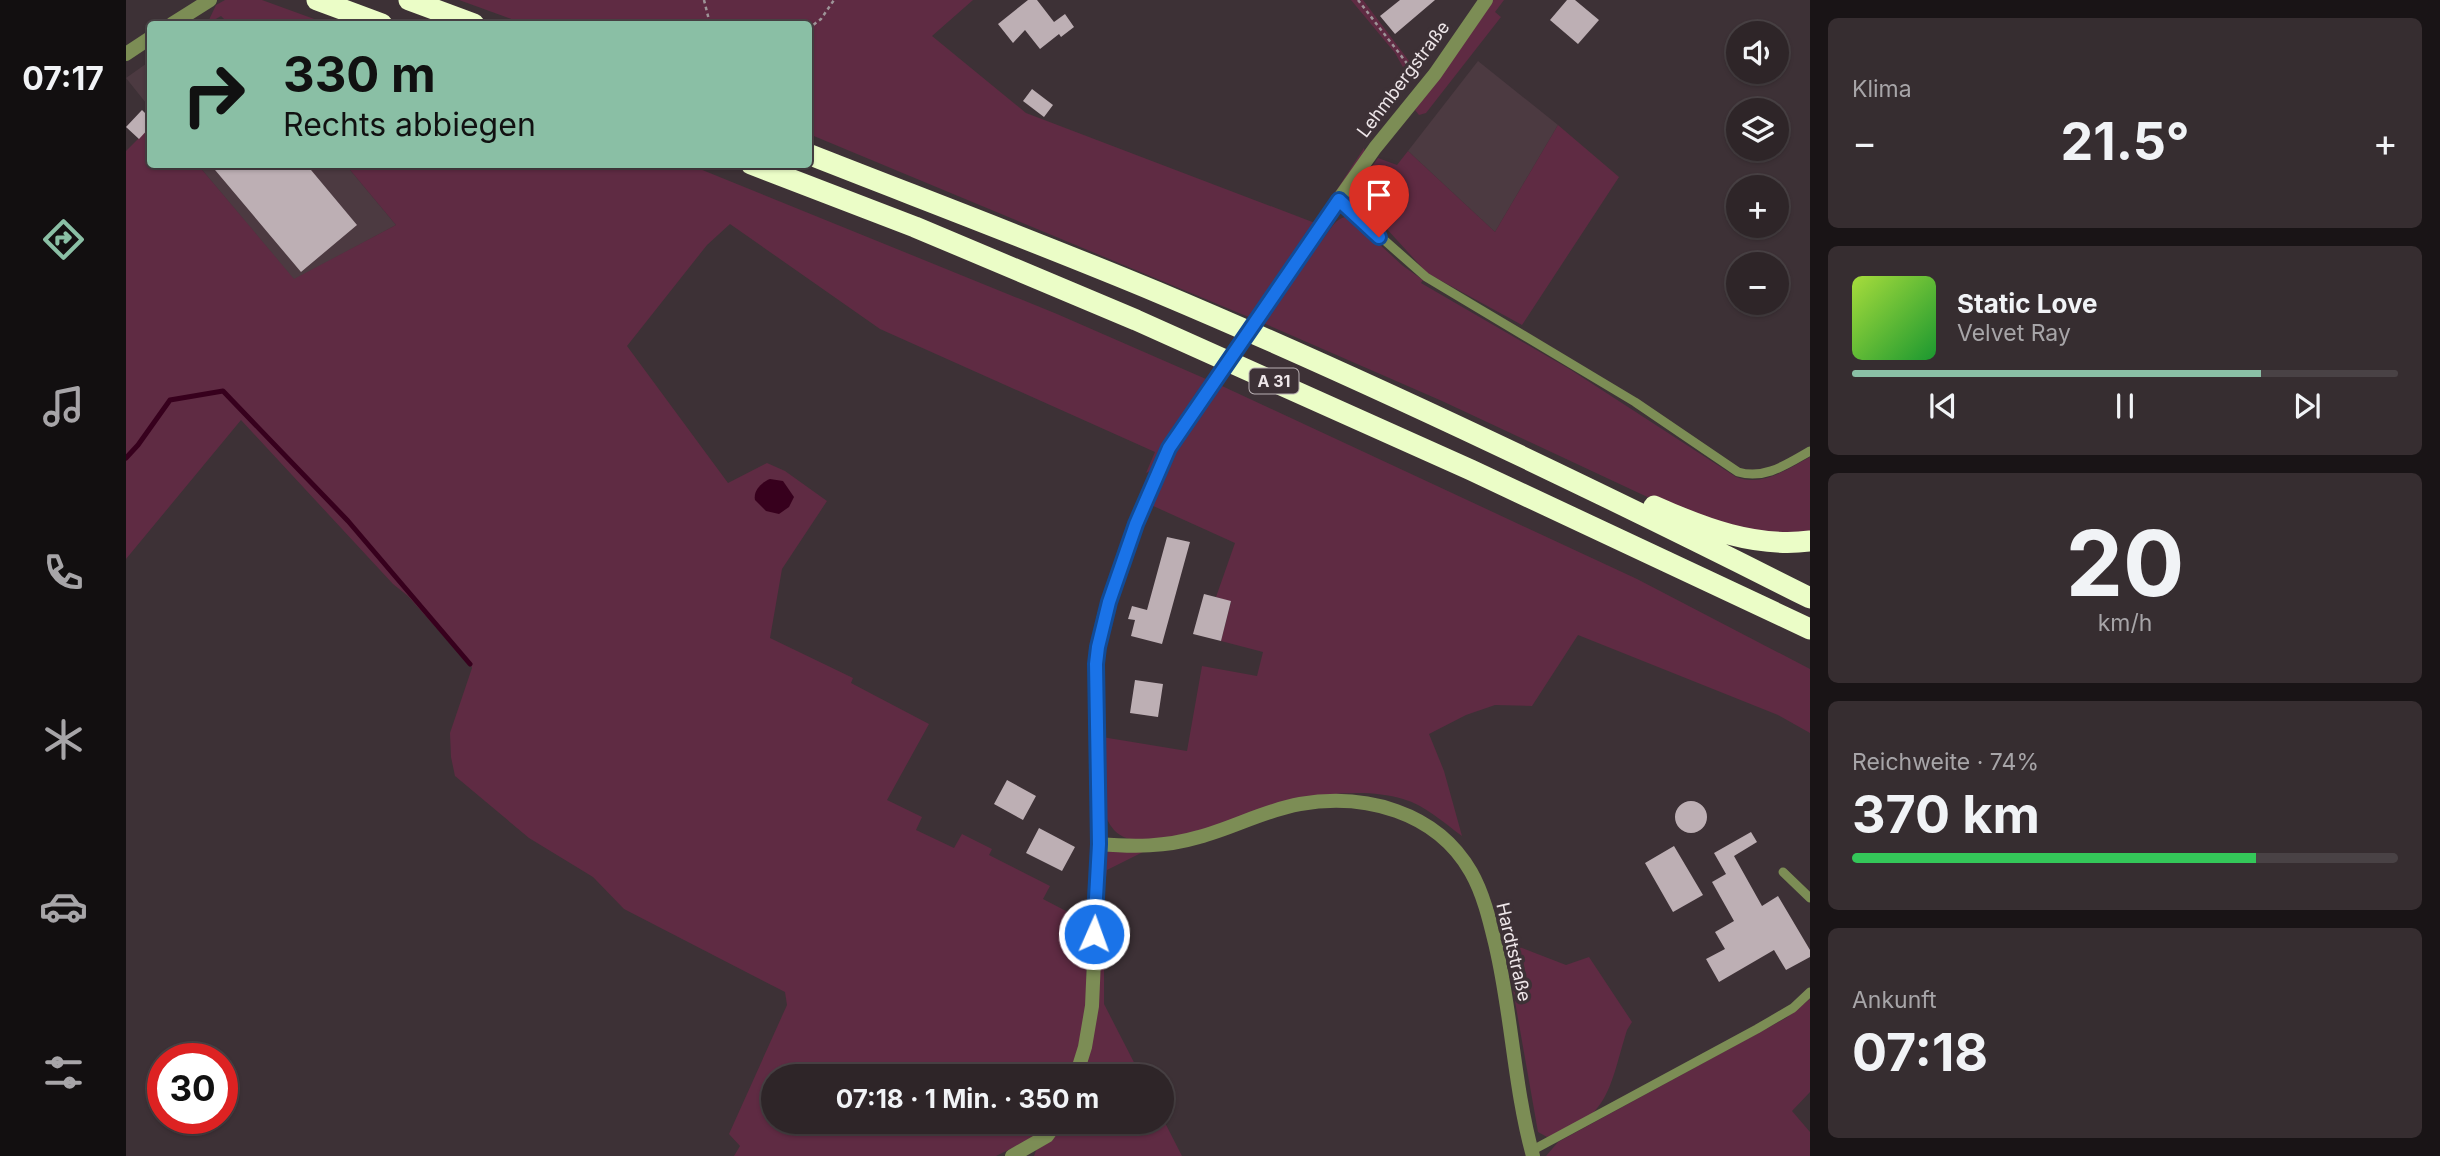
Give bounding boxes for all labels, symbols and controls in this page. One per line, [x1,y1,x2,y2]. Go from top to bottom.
street label: Lehmbergstraße [1352,17,1454,141]
map controls [1726,21,1789,315]
button: sound [1726,21,1789,84]
text: 330 m [283,45,436,104]
icon: right [168,49,259,140]
text: 07:17 [22,59,104,98]
text: Klima [1852,75,1912,103]
button: layers [1726,98,1789,161]
text: Rechts abbiegen [283,105,536,144]
text: 21.5° [2060,110,2190,173]
text: − [1852,119,1877,165]
text: + [2373,119,2398,165]
pin [1349,165,1409,237]
button: + [1726,175,1789,238]
icon: arrive [1360,176,1398,214]
icon: directions [39,215,88,264]
button: − [1726,252,1789,315]
text: Static Love [1957,288,2098,319]
text: Velvet Ray [1957,319,2071,347]
road number: A 31 [1250,368,1298,394]
icon: music [39,382,88,431]
icon: previous [1924,387,1962,425]
icon: pause [2106,387,2144,425]
icon: next [2288,387,2326,425]
text: 20 [2066,508,2184,618]
icon: phone [39,548,88,597]
text: km/h [2098,609,2152,637]
icon: climate [39,715,88,764]
text: Reichweite · 74% [1852,748,2039,776]
text: 370 km [1852,783,2040,846]
icon: car [39,882,88,931]
position arrow [1057,897,1131,971]
street label: Hardtstraße [1492,901,1536,1003]
text: Ankunft [1852,986,1937,1014]
text: 07:18 [1852,1021,1988,1084]
speed limit sign: 30 [147,1043,238,1134]
icon: filters [39,1048,88,1097]
text: 07:18 · 1 Min. · 350 m [836,1083,1099,1114]

